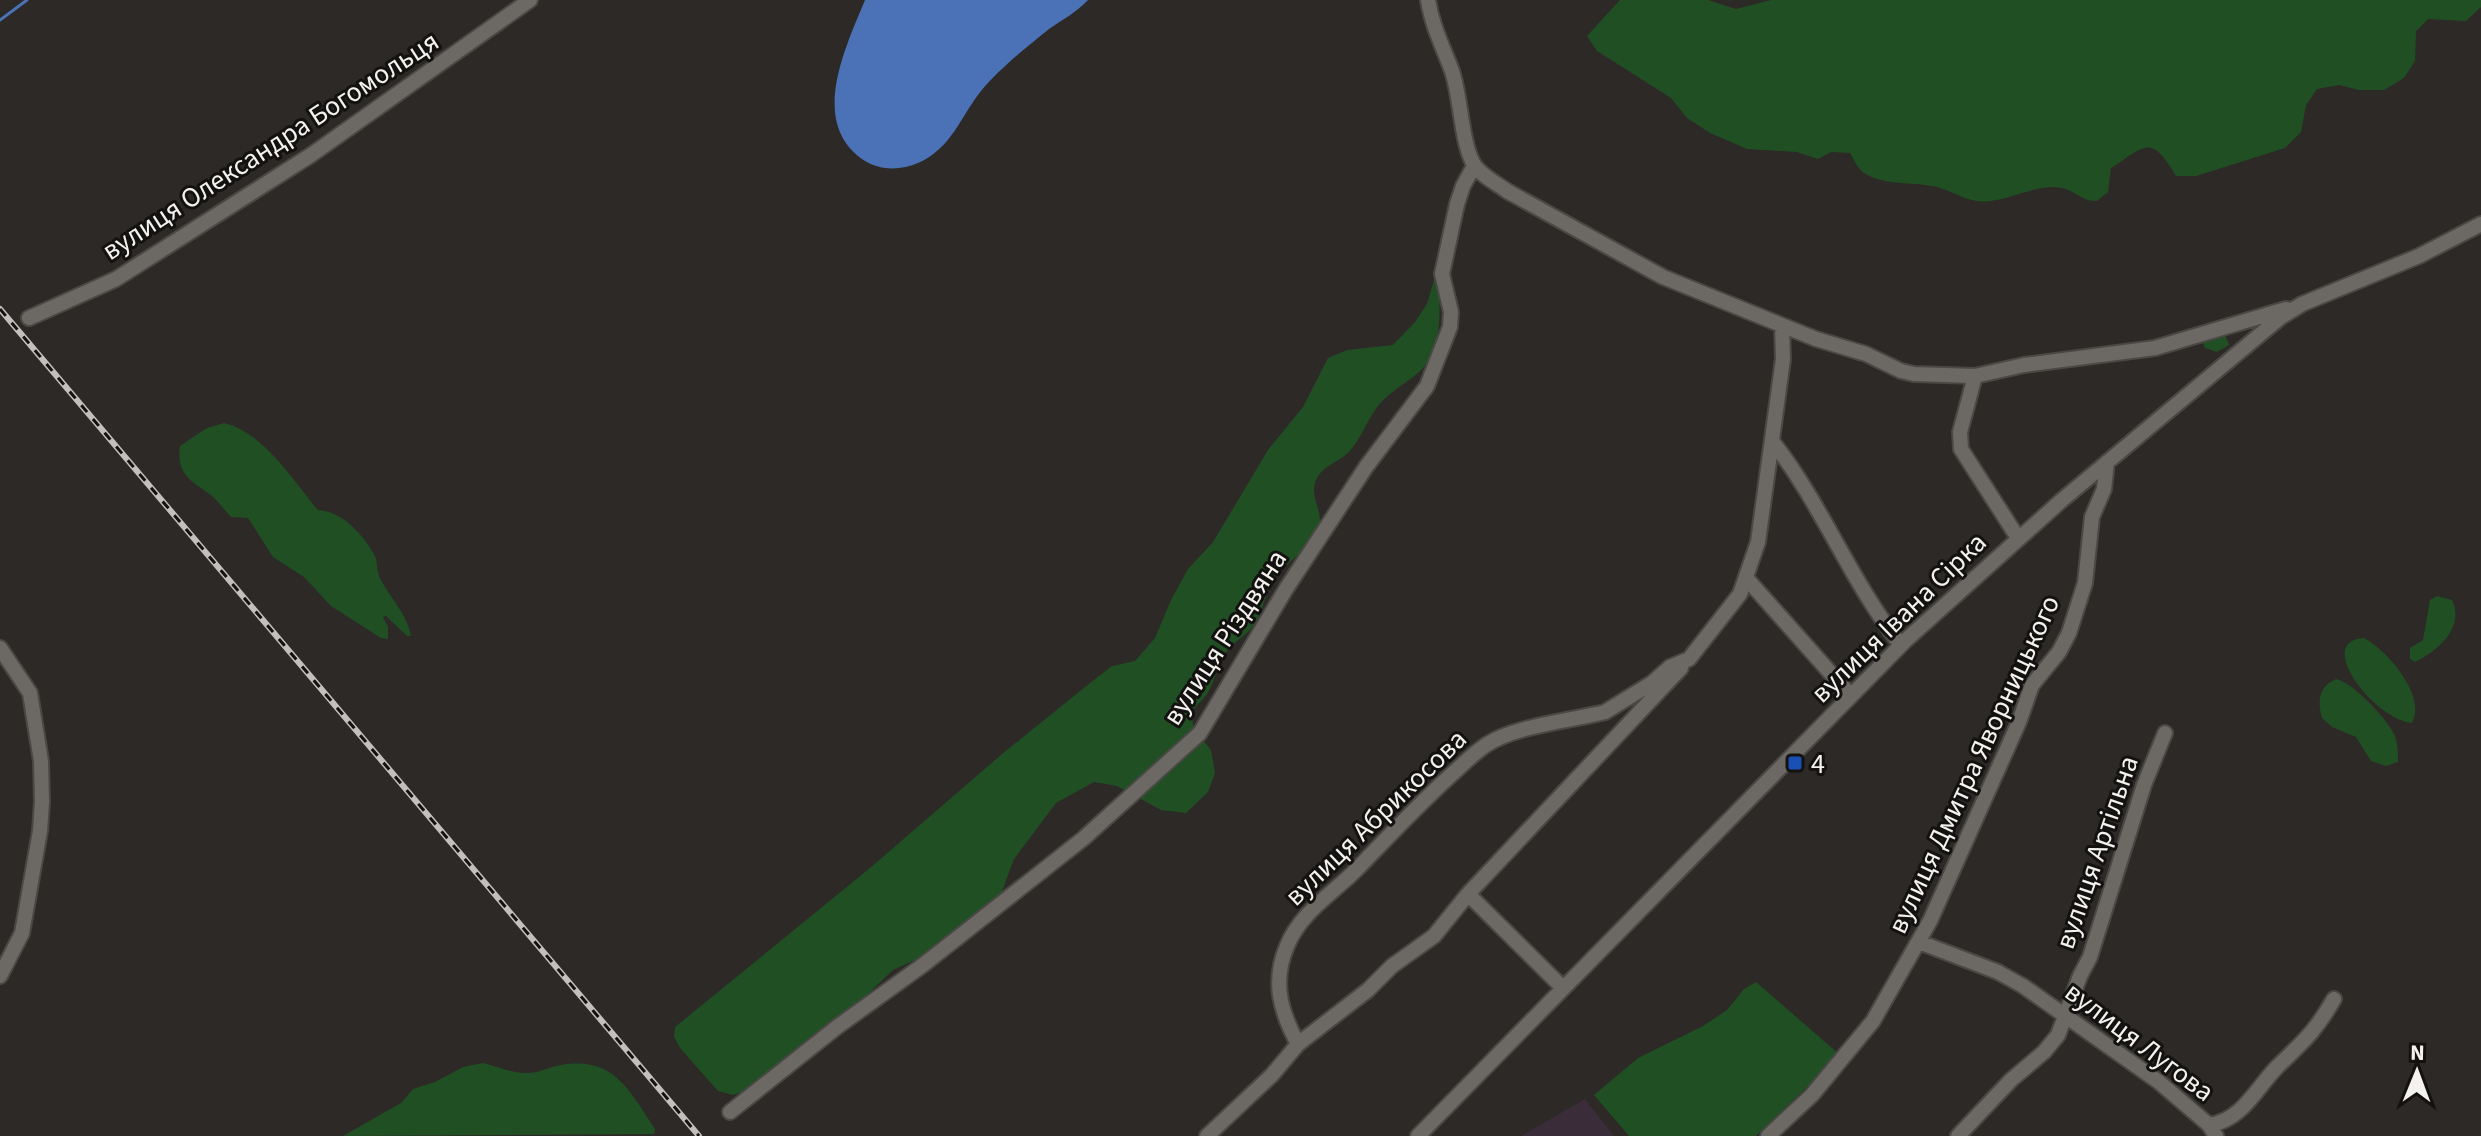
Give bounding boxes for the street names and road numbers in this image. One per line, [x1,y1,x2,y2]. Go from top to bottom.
street label: вулиця Олександра Богомольця [94,22,447,270]
street label: вулиця Івана Сірка [1802,523,1996,712]
street label: вулиця Різдвяна [1153,542,1297,733]
street label: вулиця Дмитра Яворницького [1878,589,2070,940]
street label: вулиця Абрикосова [1276,720,1476,915]
street label: вулиця Артільна [2045,750,2149,954]
street label: вулиця Лугова [2056,972,2222,1111]

